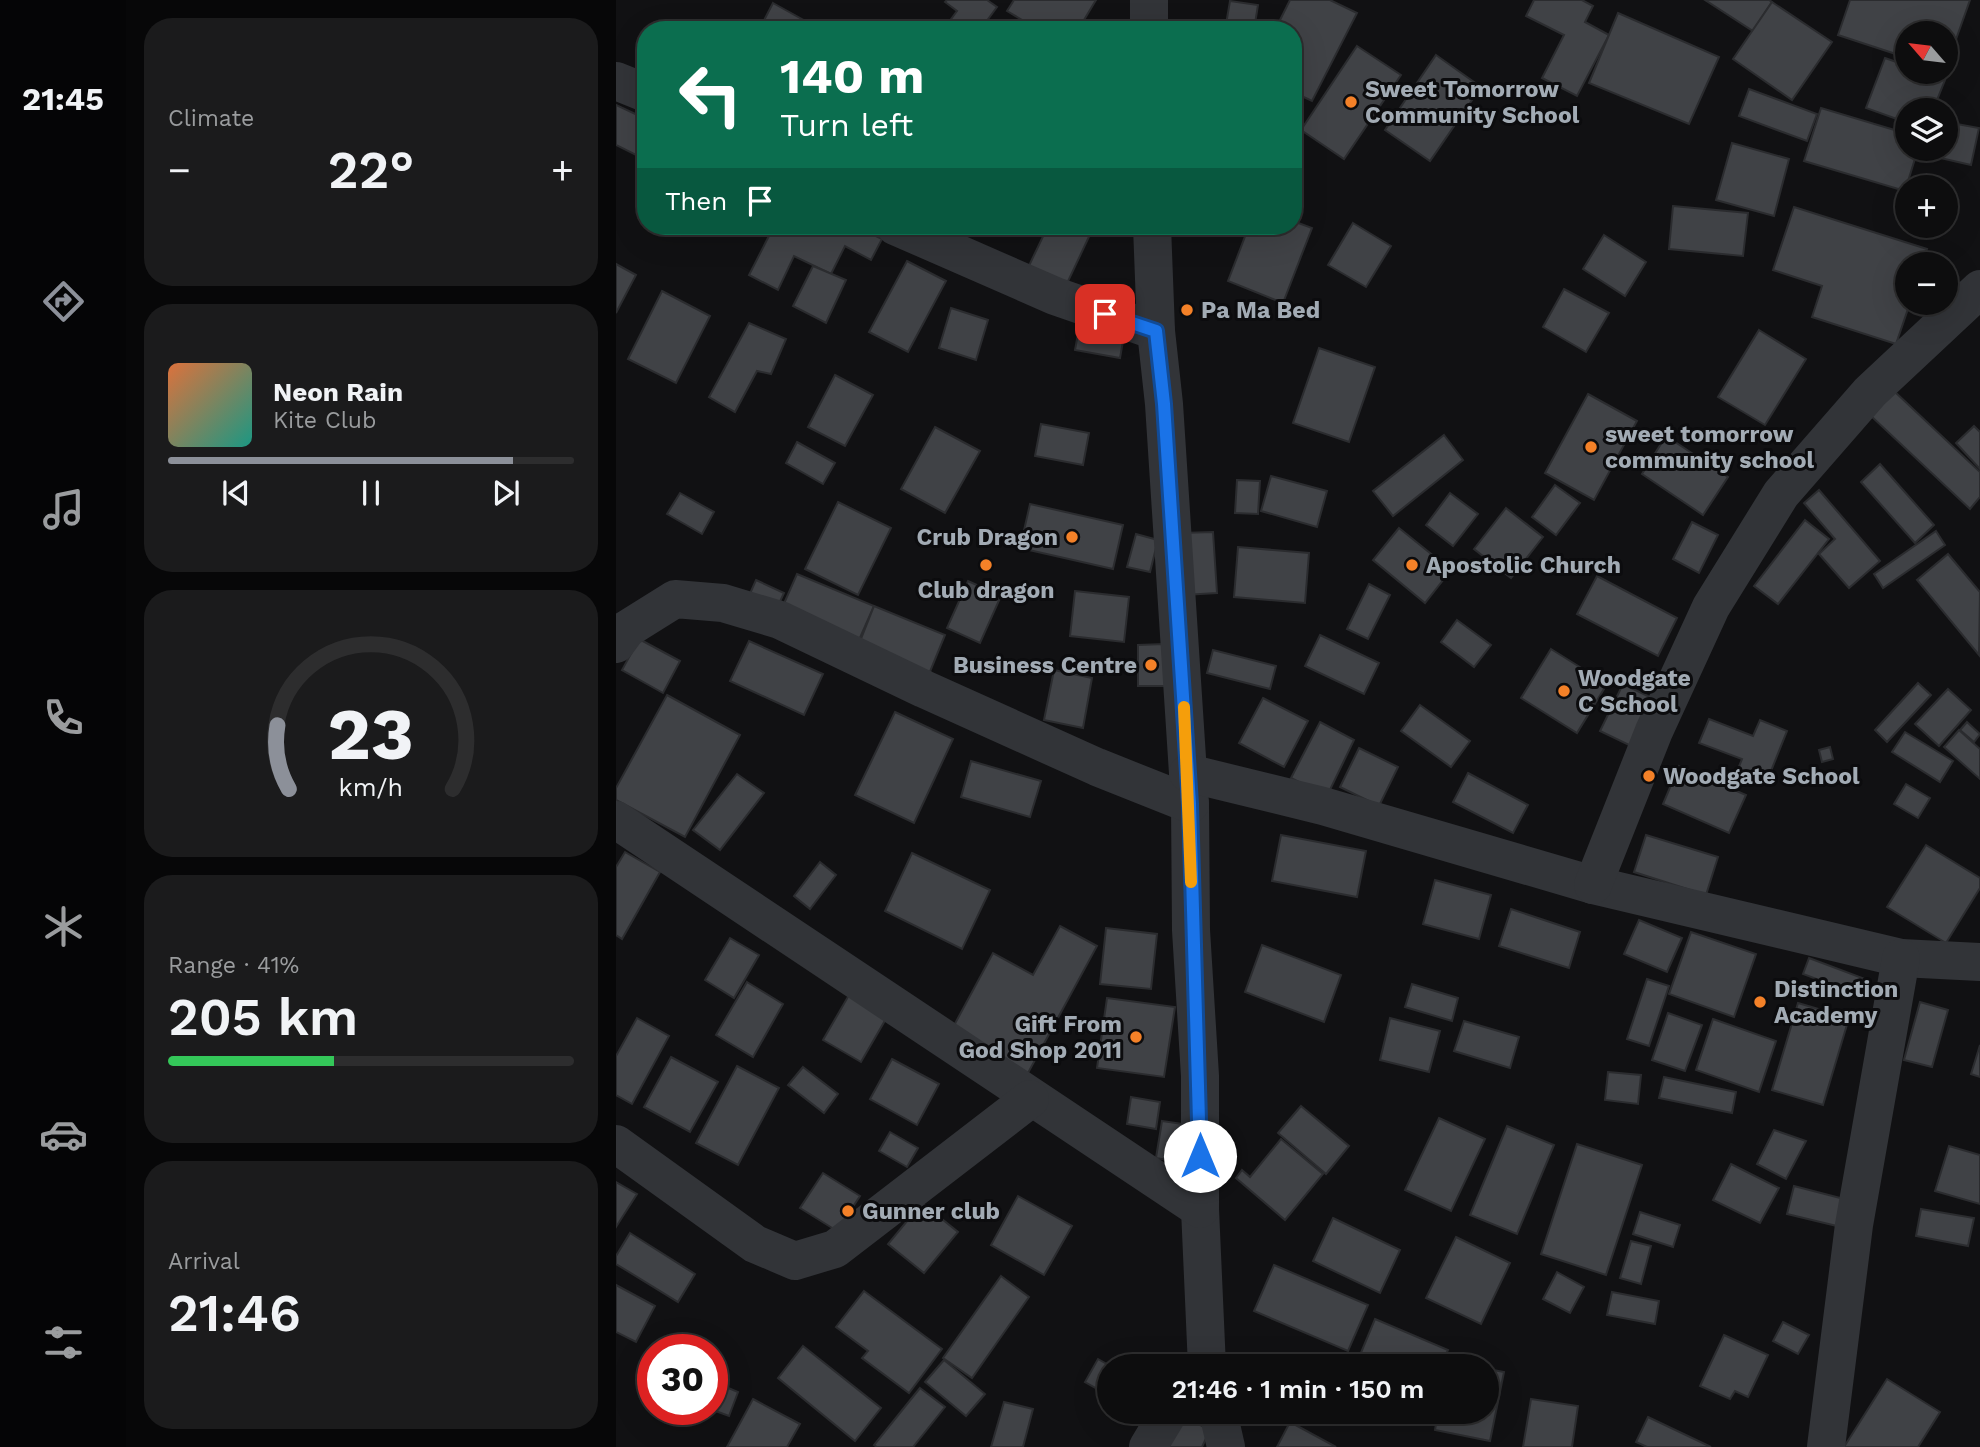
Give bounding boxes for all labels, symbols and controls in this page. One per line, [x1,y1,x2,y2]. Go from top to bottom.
north arrow [1895,21,1958,84]
map controls [1895,21,1958,315]
text: 140 m [780,47,924,105]
icon: left [665,49,756,140]
place label: Sweet Tomorrow Community School [1365,76,1580,129]
text: 21:45 [22,80,104,118]
marker: Sweet Tomorrow Community School [1343,94,1359,110]
button: layers [1895,98,1958,161]
text: Climate [168,105,254,132]
text: Turn left [780,106,913,144]
text: 22° [328,140,414,201]
text: − [168,148,191,192]
text: + [551,148,574,192]
button: + [1895,175,1958,238]
icon: arrive [741,182,779,220]
text: Then [665,186,727,216]
button: − [1895,252,1958,315]
icon: directions [39,277,88,326]
pin [1075,284,1135,344]
icon: arrive [1086,295,1124,333]
place label: Pa Ma Bed [1201,297,1320,324]
marker: Pa Ma Bed [1179,302,1195,318]
text: Neon Rain [273,377,403,407]
text: Kite Club [273,407,376,434]
place label: sweet tomorrow community school [1605,421,1814,474]
marker: sweet tomorrow community school [1583,439,1599,455]
icon: previous [217,474,255,512]
icon: pause [352,474,390,512]
icon: next [487,474,525,512]
icon: music [39,485,88,534]
place label: Crub Dragon [917,524,1058,551]
marker: Crub Dragon [1064,529,1080,545]
place label: Apostolic Church [1426,552,1621,579]
marker: Club dragon [978,557,994,573]
marker: Apostolic Church [1404,557,1420,573]
place label: Club dragon [918,577,1054,604]
place label: Business Centre [953,652,1137,679]
marker: Business Centre [1143,657,1159,673]
place label: Woodgate C School [1578,665,1691,718]
marker: Woodgate C School [1556,683,1572,699]
text: 23 [328,692,414,778]
icon: phone [39,693,88,742]
place label: Woodgate School [1663,763,1860,790]
marker: Woodgate School [1641,768,1657,784]
text: km/h [339,773,403,802]
icon: climate [39,902,88,951]
text: Range · 41% [168,952,299,979]
place label: Distinction Academy [1774,976,1898,1029]
text: 205 km [168,987,358,1048]
marker: Distinction Academy [1752,994,1768,1010]
place label: Gift From God Shop 2011 [958,1011,1122,1064]
marker: Gift From God Shop 2011 [1128,1029,1144,1045]
icon: car [39,1110,88,1159]
position arrow [1163,1119,1237,1193]
place label: Gunner club [862,1198,1000,1225]
marker: Gunner club [840,1203,856,1219]
text: Arrival [168,1248,240,1275]
text: 21:46 [168,1283,301,1344]
icon: filters [39,1318,88,1367]
speed limit sign: 30 [637,1334,728,1425]
text: 21:46 · 1 min · 150 m [1172,1374,1424,1404]

